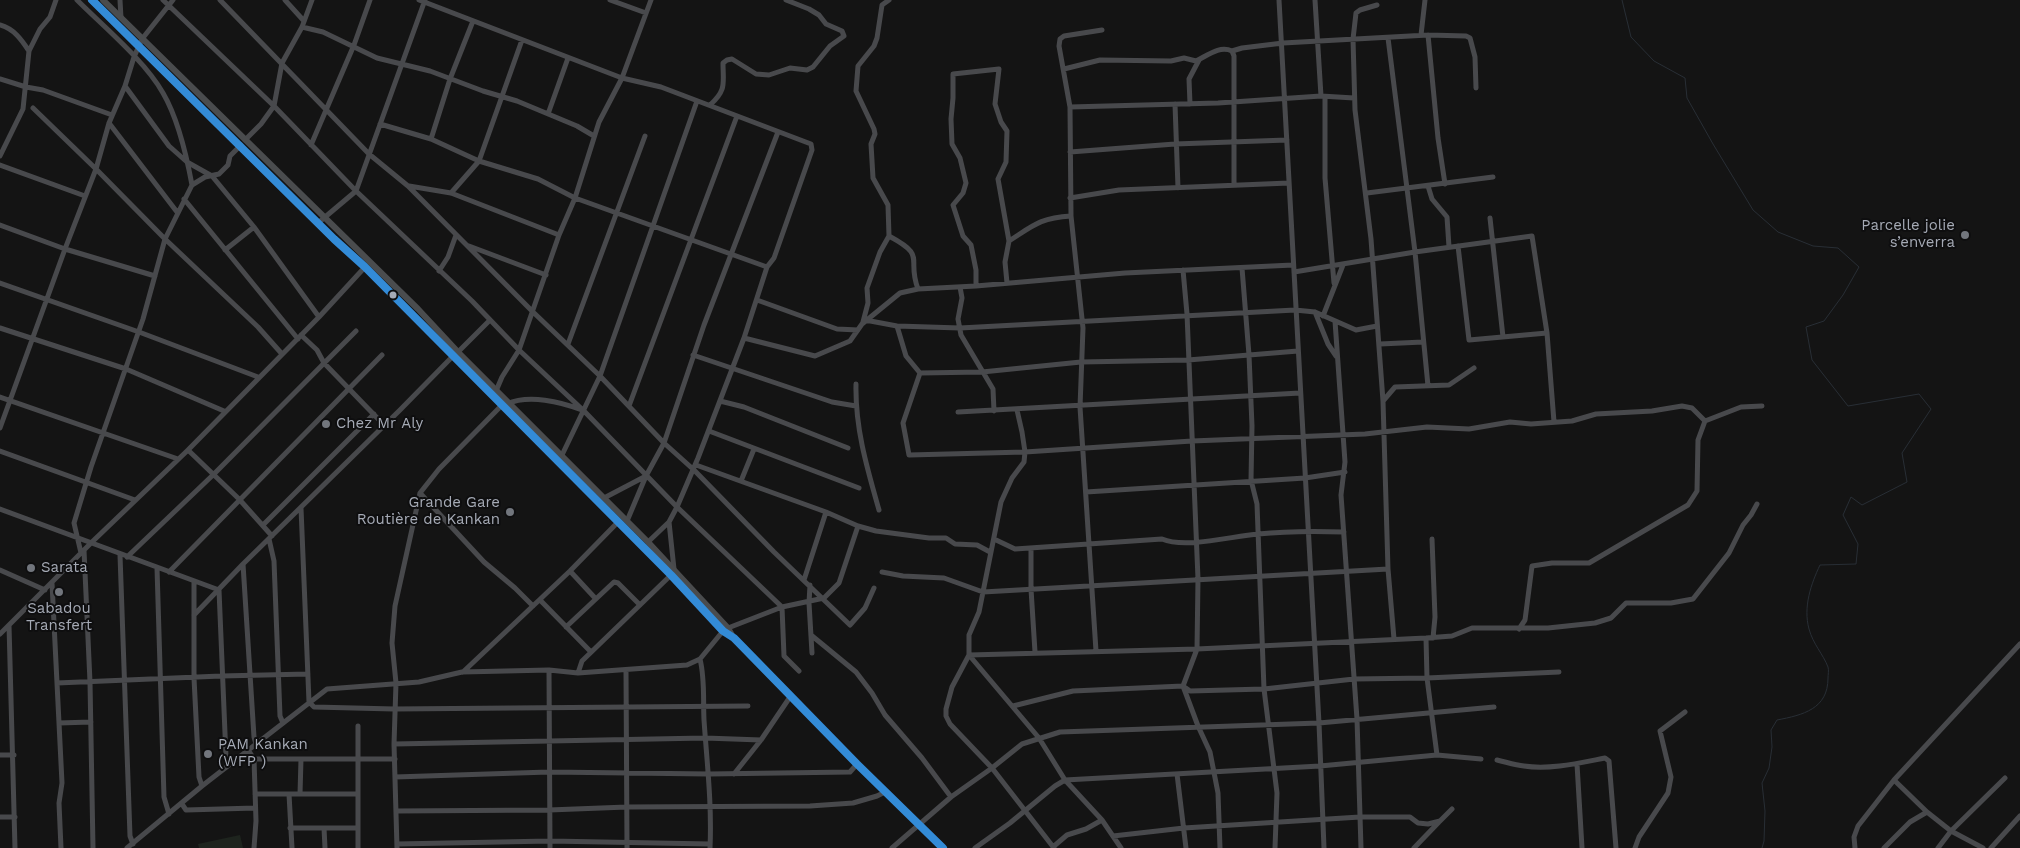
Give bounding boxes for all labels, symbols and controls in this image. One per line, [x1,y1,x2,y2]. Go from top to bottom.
place label: Parcelle jolie s’enverra [1861,217,1955,252]
marker: Parcelle jolie s’enverra [1959,229,1971,241]
unlabelled marker [388,290,398,300]
place label: Chez Mr Aly [336,415,423,433]
marker: Chez Mr Aly [320,418,332,430]
place label: Grande Gare Routière de Kankan [357,494,500,529]
marker: Grande Gare Routière de Kankan [504,506,516,518]
place label: Sarata [41,559,88,577]
marker: Sarata [25,562,37,574]
marker: Sabadou Transfert [53,586,65,598]
place label: Sabadou Transfert [26,600,92,635]
place label: PAM Kankan (WFP ) [218,736,308,771]
marker: PAM Kankan (WFP ) [202,748,214,760]

